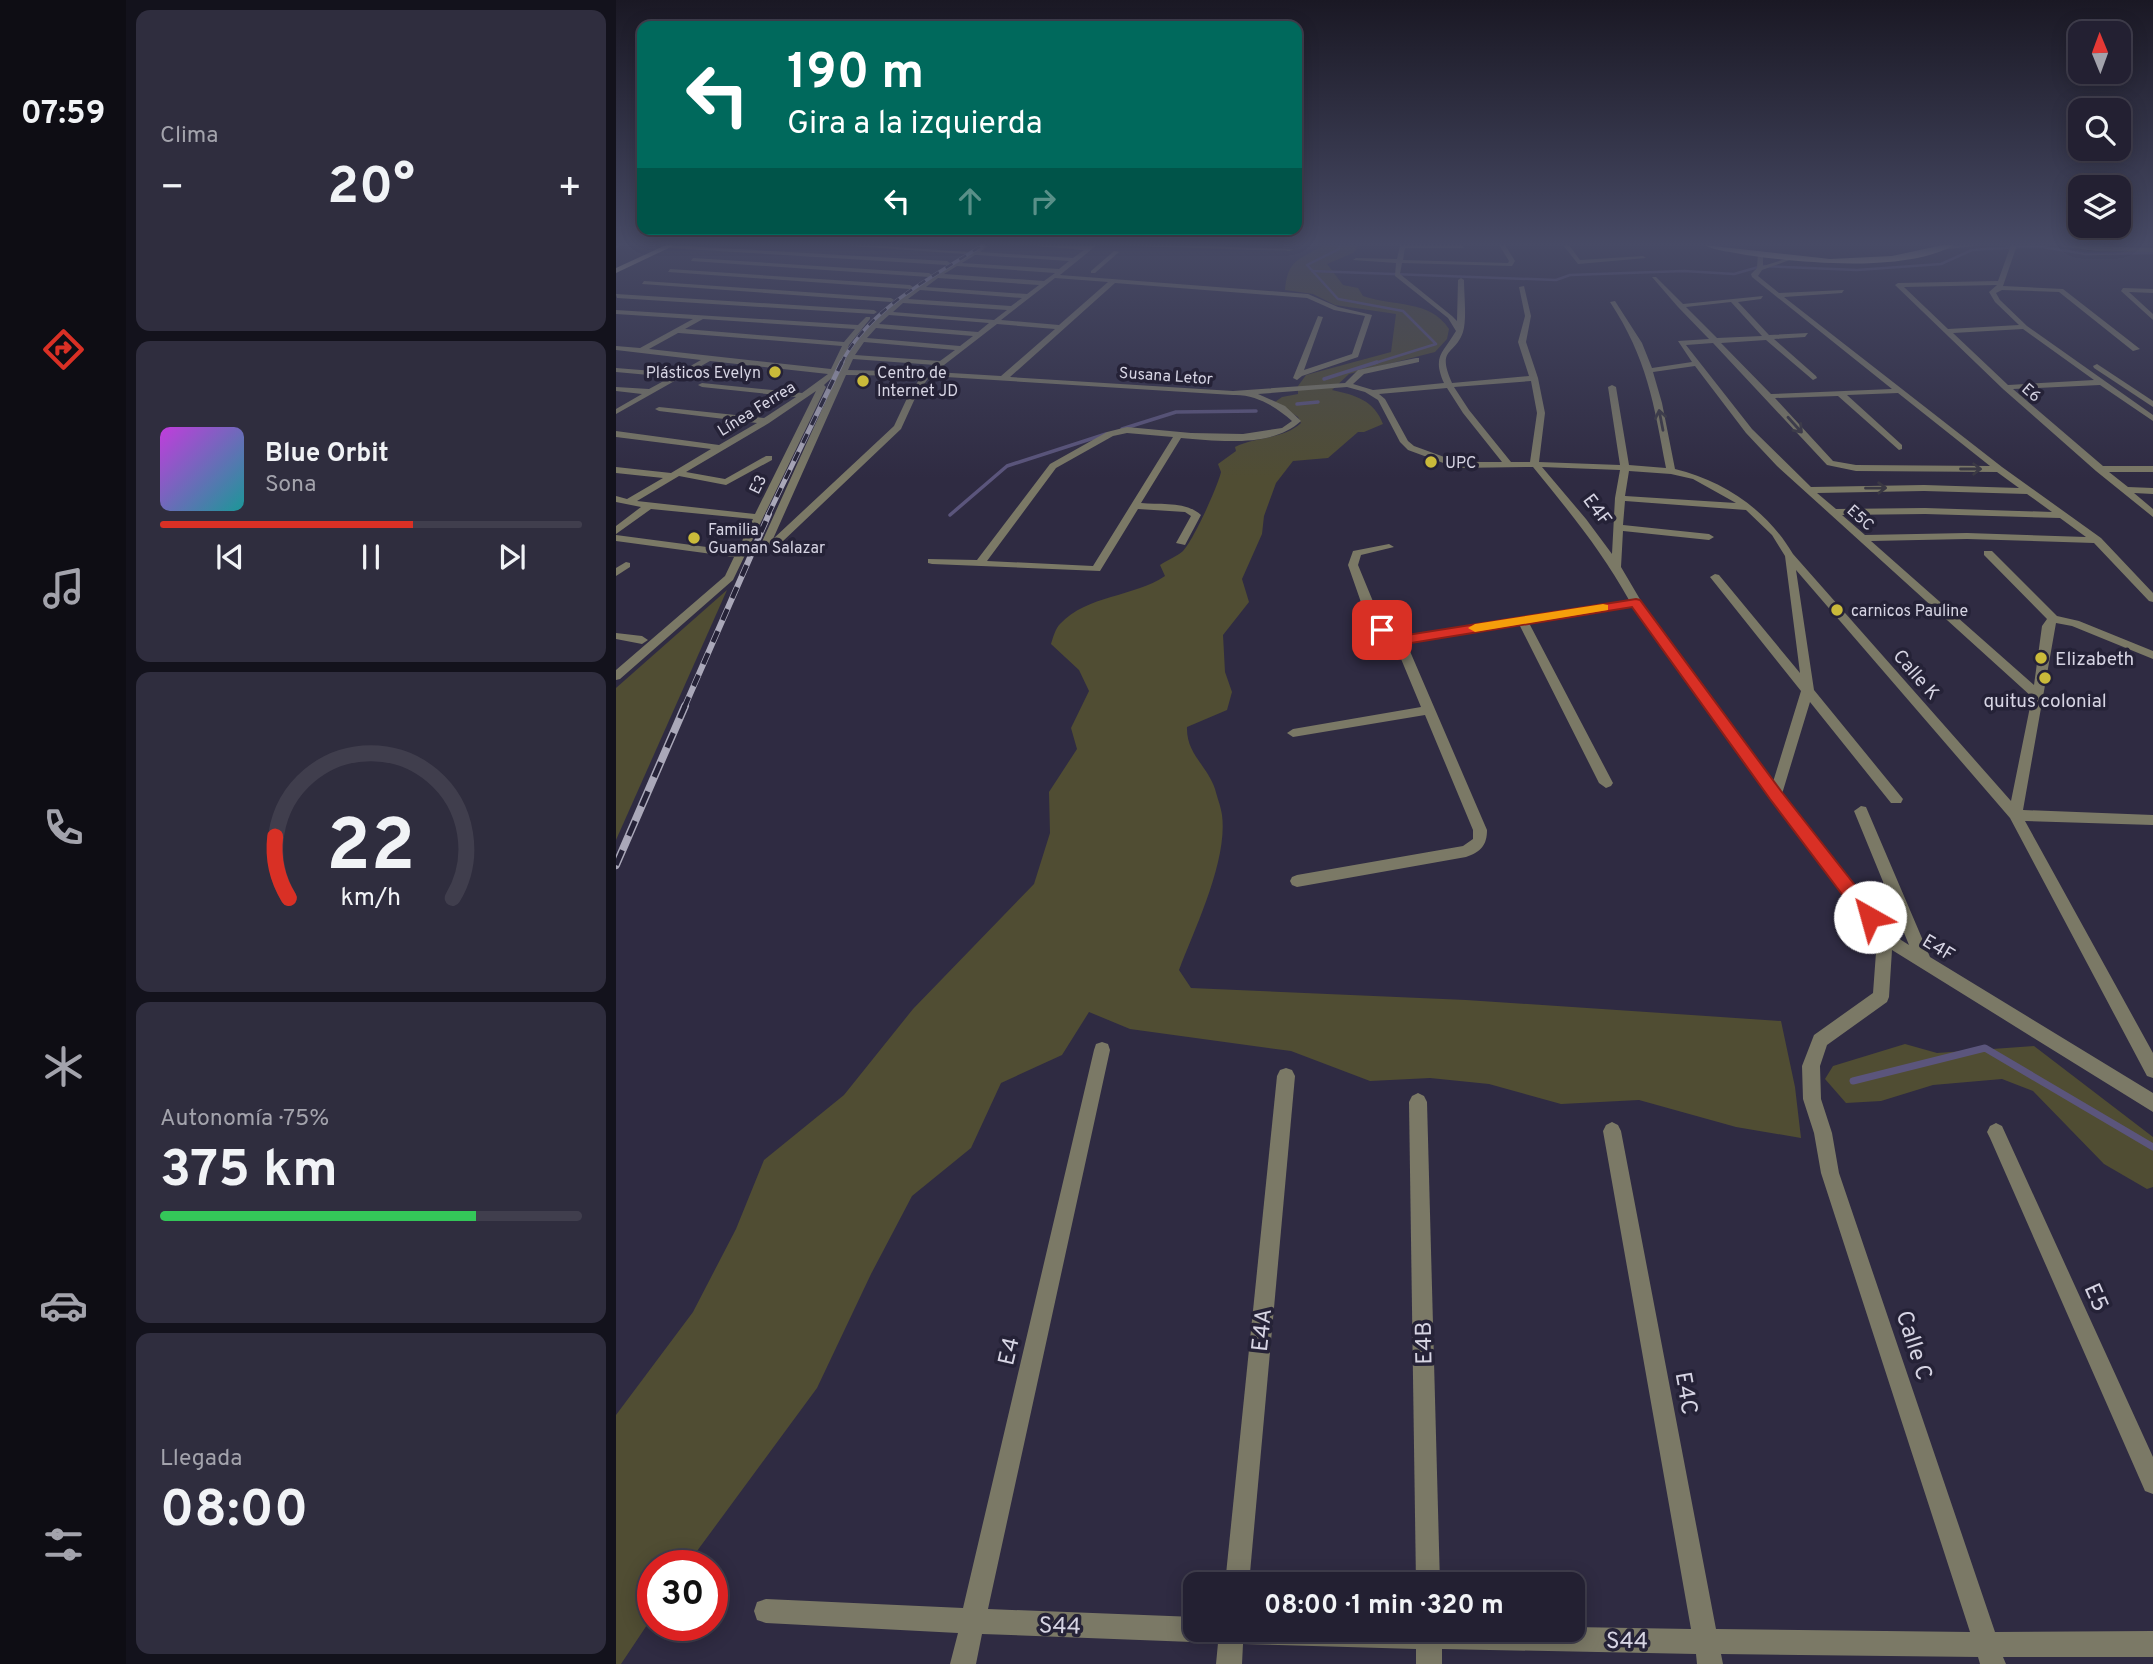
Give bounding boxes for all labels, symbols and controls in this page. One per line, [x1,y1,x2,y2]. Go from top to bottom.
north arrow [2068,21,2132,84]
map controls [2068,21,2131,238]
text: 190 m [787,44,924,106]
icon: left [672,49,763,140]
text: 07:59 [21,95,105,135]
button: search [2068,98,2131,161]
text: Gira a la izquierda [787,105,1043,145]
text: Clima [160,122,218,151]
text: 20° [327,156,415,222]
text: − [160,165,185,214]
text: + [557,165,582,214]
button: layers [2068,175,2131,238]
icon: left [878,182,916,220]
icon: ahead [951,182,989,220]
icon: right [1024,182,1062,220]
icon: directions [39,325,88,374]
place label: Plásticos Evelyn [646,364,761,384]
marker: Plásticos Evelyn [767,364,783,380]
place label: Centro de Internet JD [877,364,958,402]
street label: Susana Letor [1118,364,1214,390]
marker: Centro de Internet JD [855,373,871,389]
street label: Línea Ferrea [714,378,800,442]
street label: E6 [2017,380,2044,407]
one-way arrow [1654,409,1668,432]
one-way arrow [1787,416,1804,433]
text: Blue Orbit [265,438,389,471]
marker: UPC [1423,454,1439,470]
place label: UPC [1445,454,1476,474]
one-way arrow [1959,462,1982,476]
text: Sona [265,471,316,500]
street label: E3 [746,472,772,498]
one-way arrow [1864,482,1887,495]
street label: E4F [1577,489,1616,531]
street label: E5C [1842,501,1877,536]
place label: Familia Guaman Salazar [708,521,825,559]
marker: Familia Guaman Salazar [686,530,702,546]
icon: previous [211,538,249,576]
icon: pause [352,538,390,576]
icon: next [493,538,531,576]
icon: music [39,564,88,613]
pin [1352,600,1412,660]
marker: carnicos Pauline [1829,602,1845,618]
place label: carnicos Pauline [1851,602,1968,622]
icon: arrive [1363,611,1401,649]
street label: Calle K [1887,645,1944,706]
place label: Elizabeth [2055,648,2134,672]
marker: Elizabeth [2033,650,2049,666]
marker: quitus colonial [2037,670,2053,686]
place label: quitus colonial [1983,690,2107,714]
icon: phone [39,803,88,852]
text: 22 [326,804,416,896]
position arrow [1833,880,1907,954]
text: km/h [341,883,401,915]
street label: E4F [1917,930,1959,968]
icon: climate [39,1042,88,1091]
text: Autonomía · 75% [160,1105,329,1134]
text: 375 km [160,1139,338,1205]
street label: E5 [2076,1279,2114,1317]
icon: car [39,1281,88,1330]
street label: E4A [1247,1307,1280,1353]
street label: Calle C [1888,1307,1937,1384]
street label: E4B [1411,1321,1440,1365]
street label: E4 [993,1335,1028,1368]
street label: E4C [1667,1370,1703,1417]
text: Llegada [160,1445,242,1474]
text: 08:00 [160,1479,308,1545]
icon: filters [39,1520,88,1569]
speed limit sign: 30 [637,1550,728,1641]
text: 08:00 · 1 min · 320 m [1264,1590,1504,1623]
street label: S44 [1038,1612,1082,1643]
street label: S44 [1606,1628,1648,1657]

